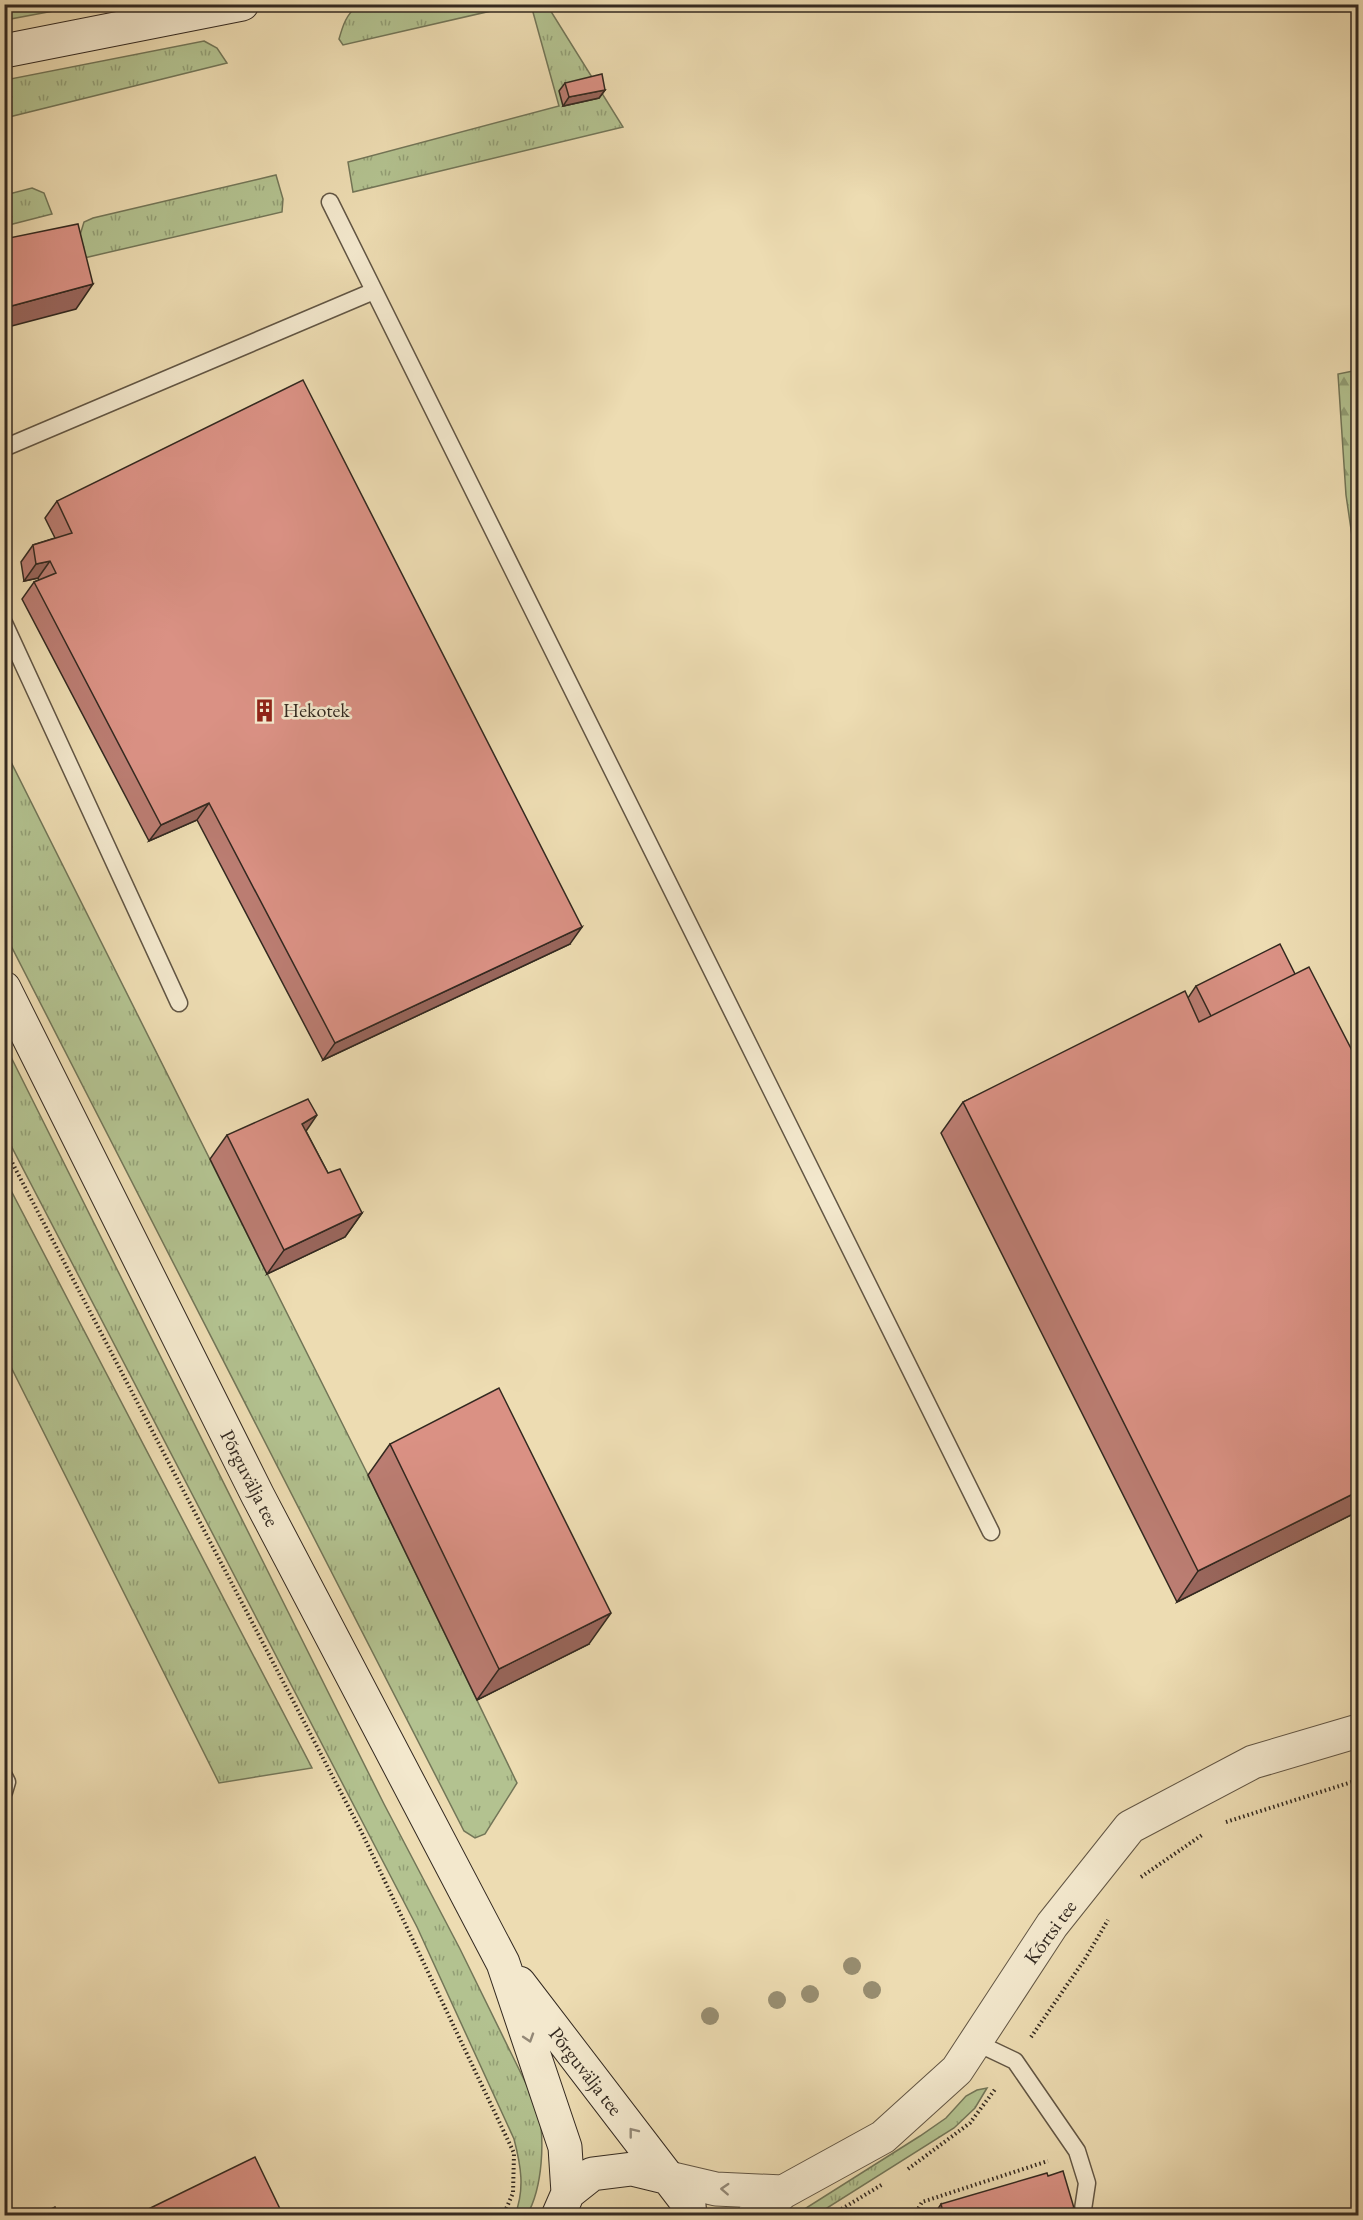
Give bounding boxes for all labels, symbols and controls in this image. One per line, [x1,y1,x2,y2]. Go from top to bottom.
building icon: Hekotek [252,697,278,723]
place label: Hekotek [283,697,350,723]
street label: Põrguvälja tee [215,1425,286,1531]
street label: Kõrtsi tee [1018,1894,1082,1969]
street label: Põrguvälja tee [543,2022,629,2121]
one-way arrow [521,2032,534,2043]
one-way arrow [629,2127,640,2138]
one-way arrow [721,2183,730,2196]

